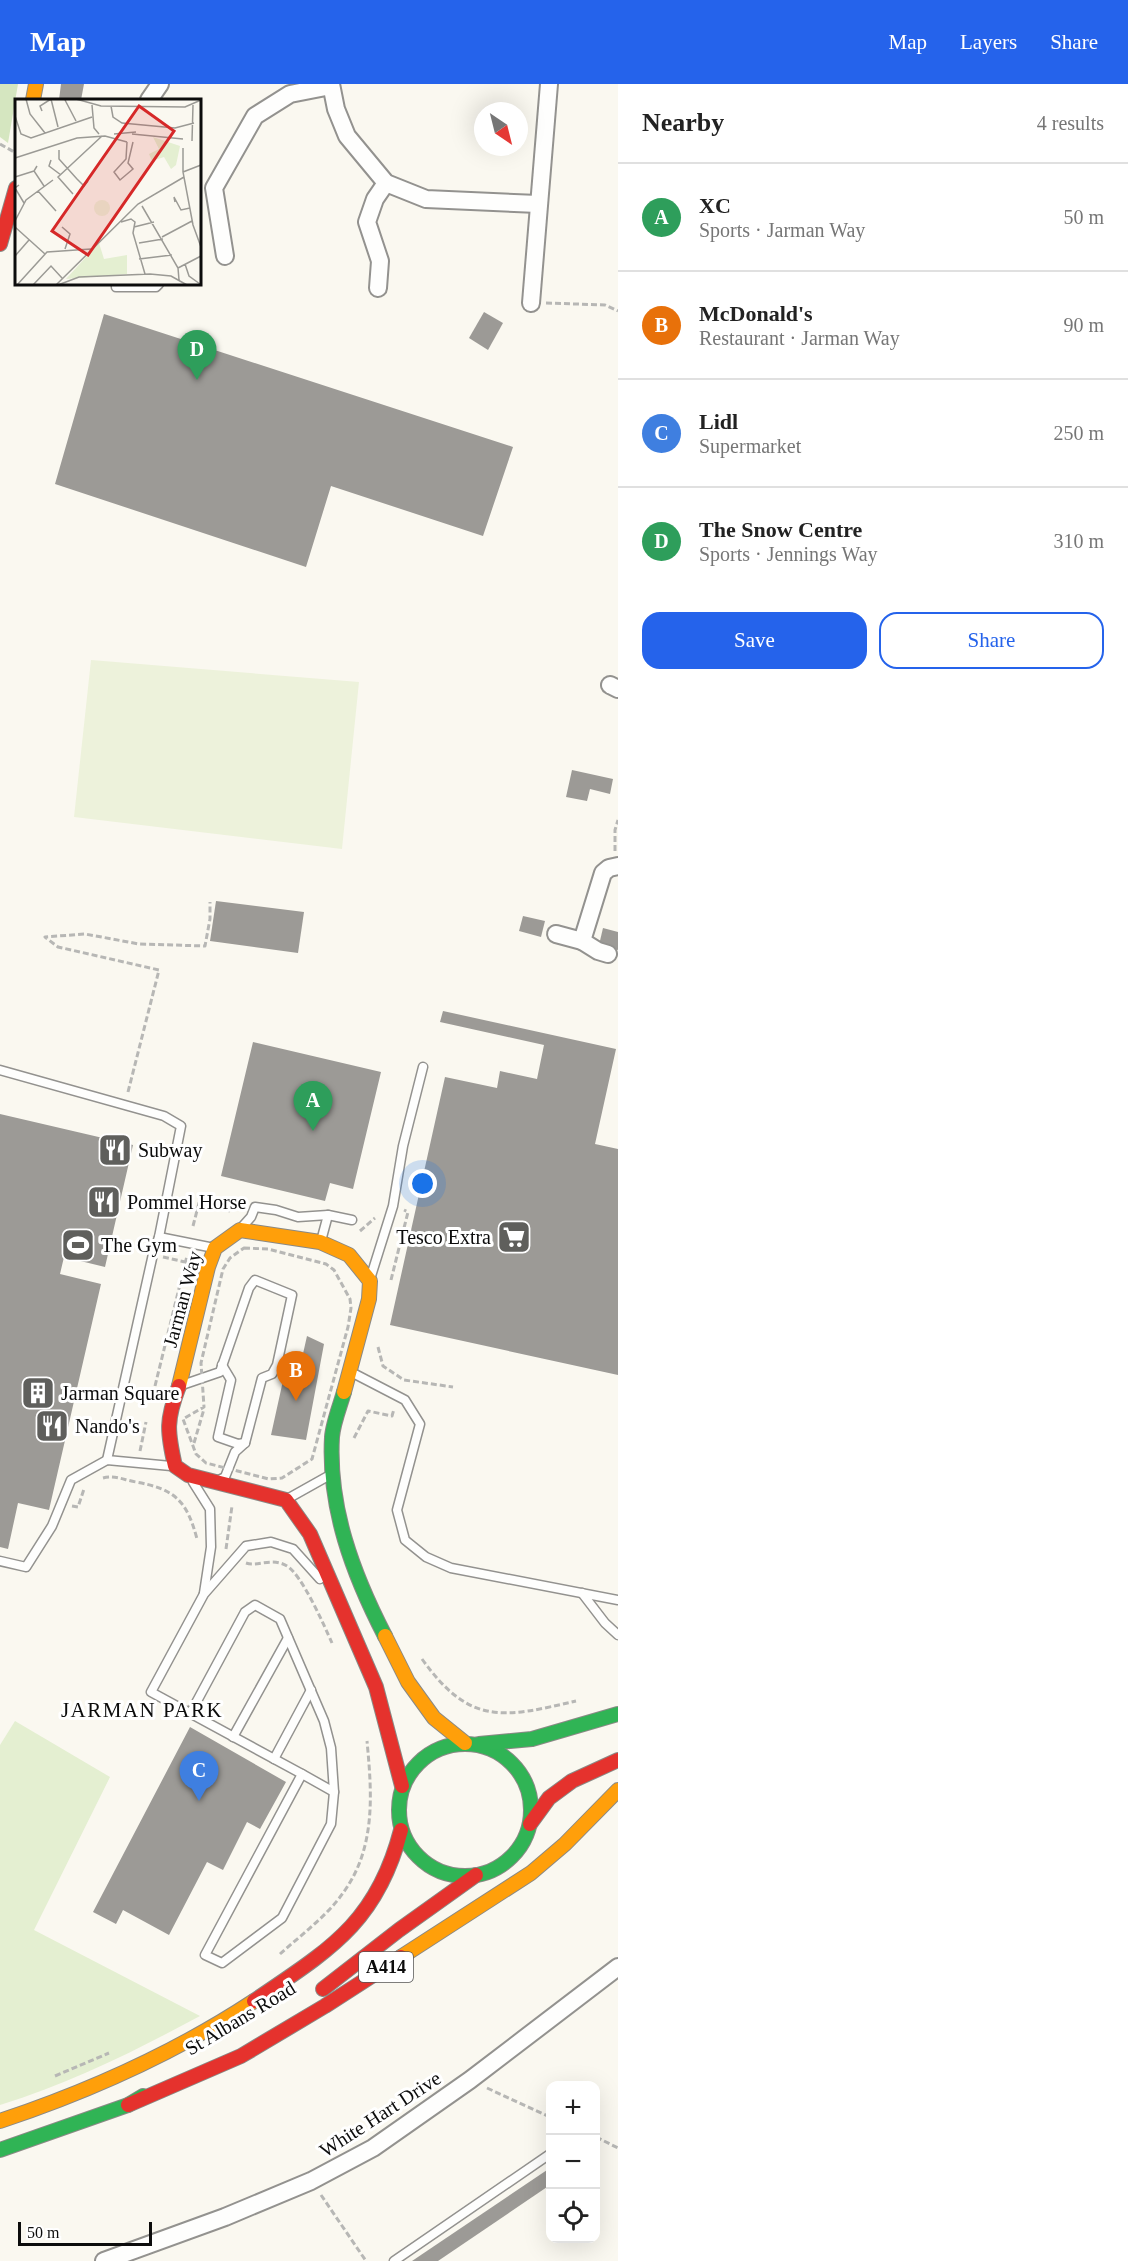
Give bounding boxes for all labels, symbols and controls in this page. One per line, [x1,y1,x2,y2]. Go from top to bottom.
text: Map [30,26,86,57]
text: Map [889,30,927,54]
text: Layers [960,30,1017,54]
text: Share [1050,30,1098,54]
inset map [15,99,201,285]
north arrow [474,102,528,156]
text: Nearby [642,108,724,137]
text: 4 results [1037,112,1104,134]
text: XC [699,193,731,218]
text: A [654,206,669,228]
text: 50 m [1063,206,1104,228]
text: Sports · Jarman Way [699,219,865,241]
text: McDonald's [699,301,813,326]
text: B [655,314,668,336]
text: 90 m [1063,314,1104,336]
text: Restaurant · Jarman Way [699,327,900,349]
pin: D [178,330,216,380]
text: Lidl [699,409,738,434]
text: C [654,422,669,444]
text: 250 m [1053,422,1104,444]
text: Supermarket [699,435,801,457]
text: The Snow Centre [699,517,862,542]
text: D [654,530,669,552]
text: 310 m [1053,530,1104,552]
text: Sports · Jennings Way [699,543,878,565]
button: Save [642,612,867,669]
button: Share [879,612,1104,669]
pin: A [294,1082,332,1131]
restaurant icon: Subway [97,1132,133,1168]
place label: Subway [138,1139,202,1162]
your location [408,1169,437,1198]
restaurant icon: Pommel Horse [86,1184,122,1220]
place label: Pommel Horse [127,1191,247,1213]
supermarket icon: Tesco Extra [496,1219,532,1255]
place label: Tesco Extra [396,1226,491,1248]
sports icon: The Gym [60,1227,96,1263]
place label: The Gym [101,1234,178,1257]
street label: Jarman Way [159,1249,206,1350]
pin: B [276,1352,316,1401]
building icon: Jarman Square [20,1375,56,1411]
place label: Jarman Square [61,1382,179,1405]
restaurant icon: Nando's [34,1408,70,1444]
place label: Nando's [75,1415,140,1437]
district label: JARMAN PARK [61,1698,223,1722]
pin: C [180,1752,218,1801]
road number: A414 [359,1952,413,1982]
street label: St Albans Road [181,1977,299,2059]
street label: White Hart Drive [315,2067,445,2161]
map controls [546,2081,600,2243]
button: + [546,2081,600,2135]
button: − [546,2135,600,2189]
button: locate [546,2189,600,2243]
scale bar [18,2219,152,2246]
text: 50 m [27,2224,59,2241]

